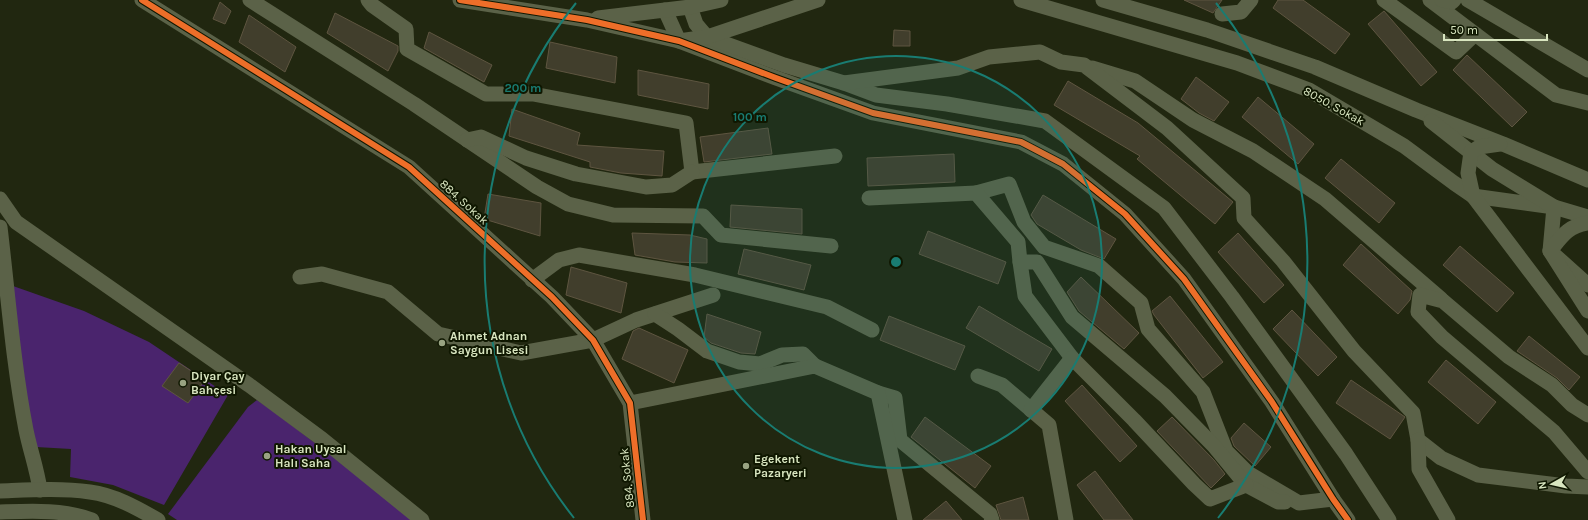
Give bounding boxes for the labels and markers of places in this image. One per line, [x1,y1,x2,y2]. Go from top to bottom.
centre of rings [889,255,903,269]
place label: Ahmet Adnan Saygun Lisesi [450,329,529,357]
marker: Ahmet Adnan Saygun Lisesi [437,338,447,348]
place label: Diyar Çay Bahçesi [191,369,245,397]
marker: Diyar Çay Bahçesi [178,378,188,388]
place label: Hakan Uysal Halı Saha [275,442,346,470]
marker: Hakan Uysal Halı Saha [262,451,272,461]
place label: Egekent Pazaryeri [754,452,807,480]
marker: Egekent Pazaryeri [741,461,751,471]

